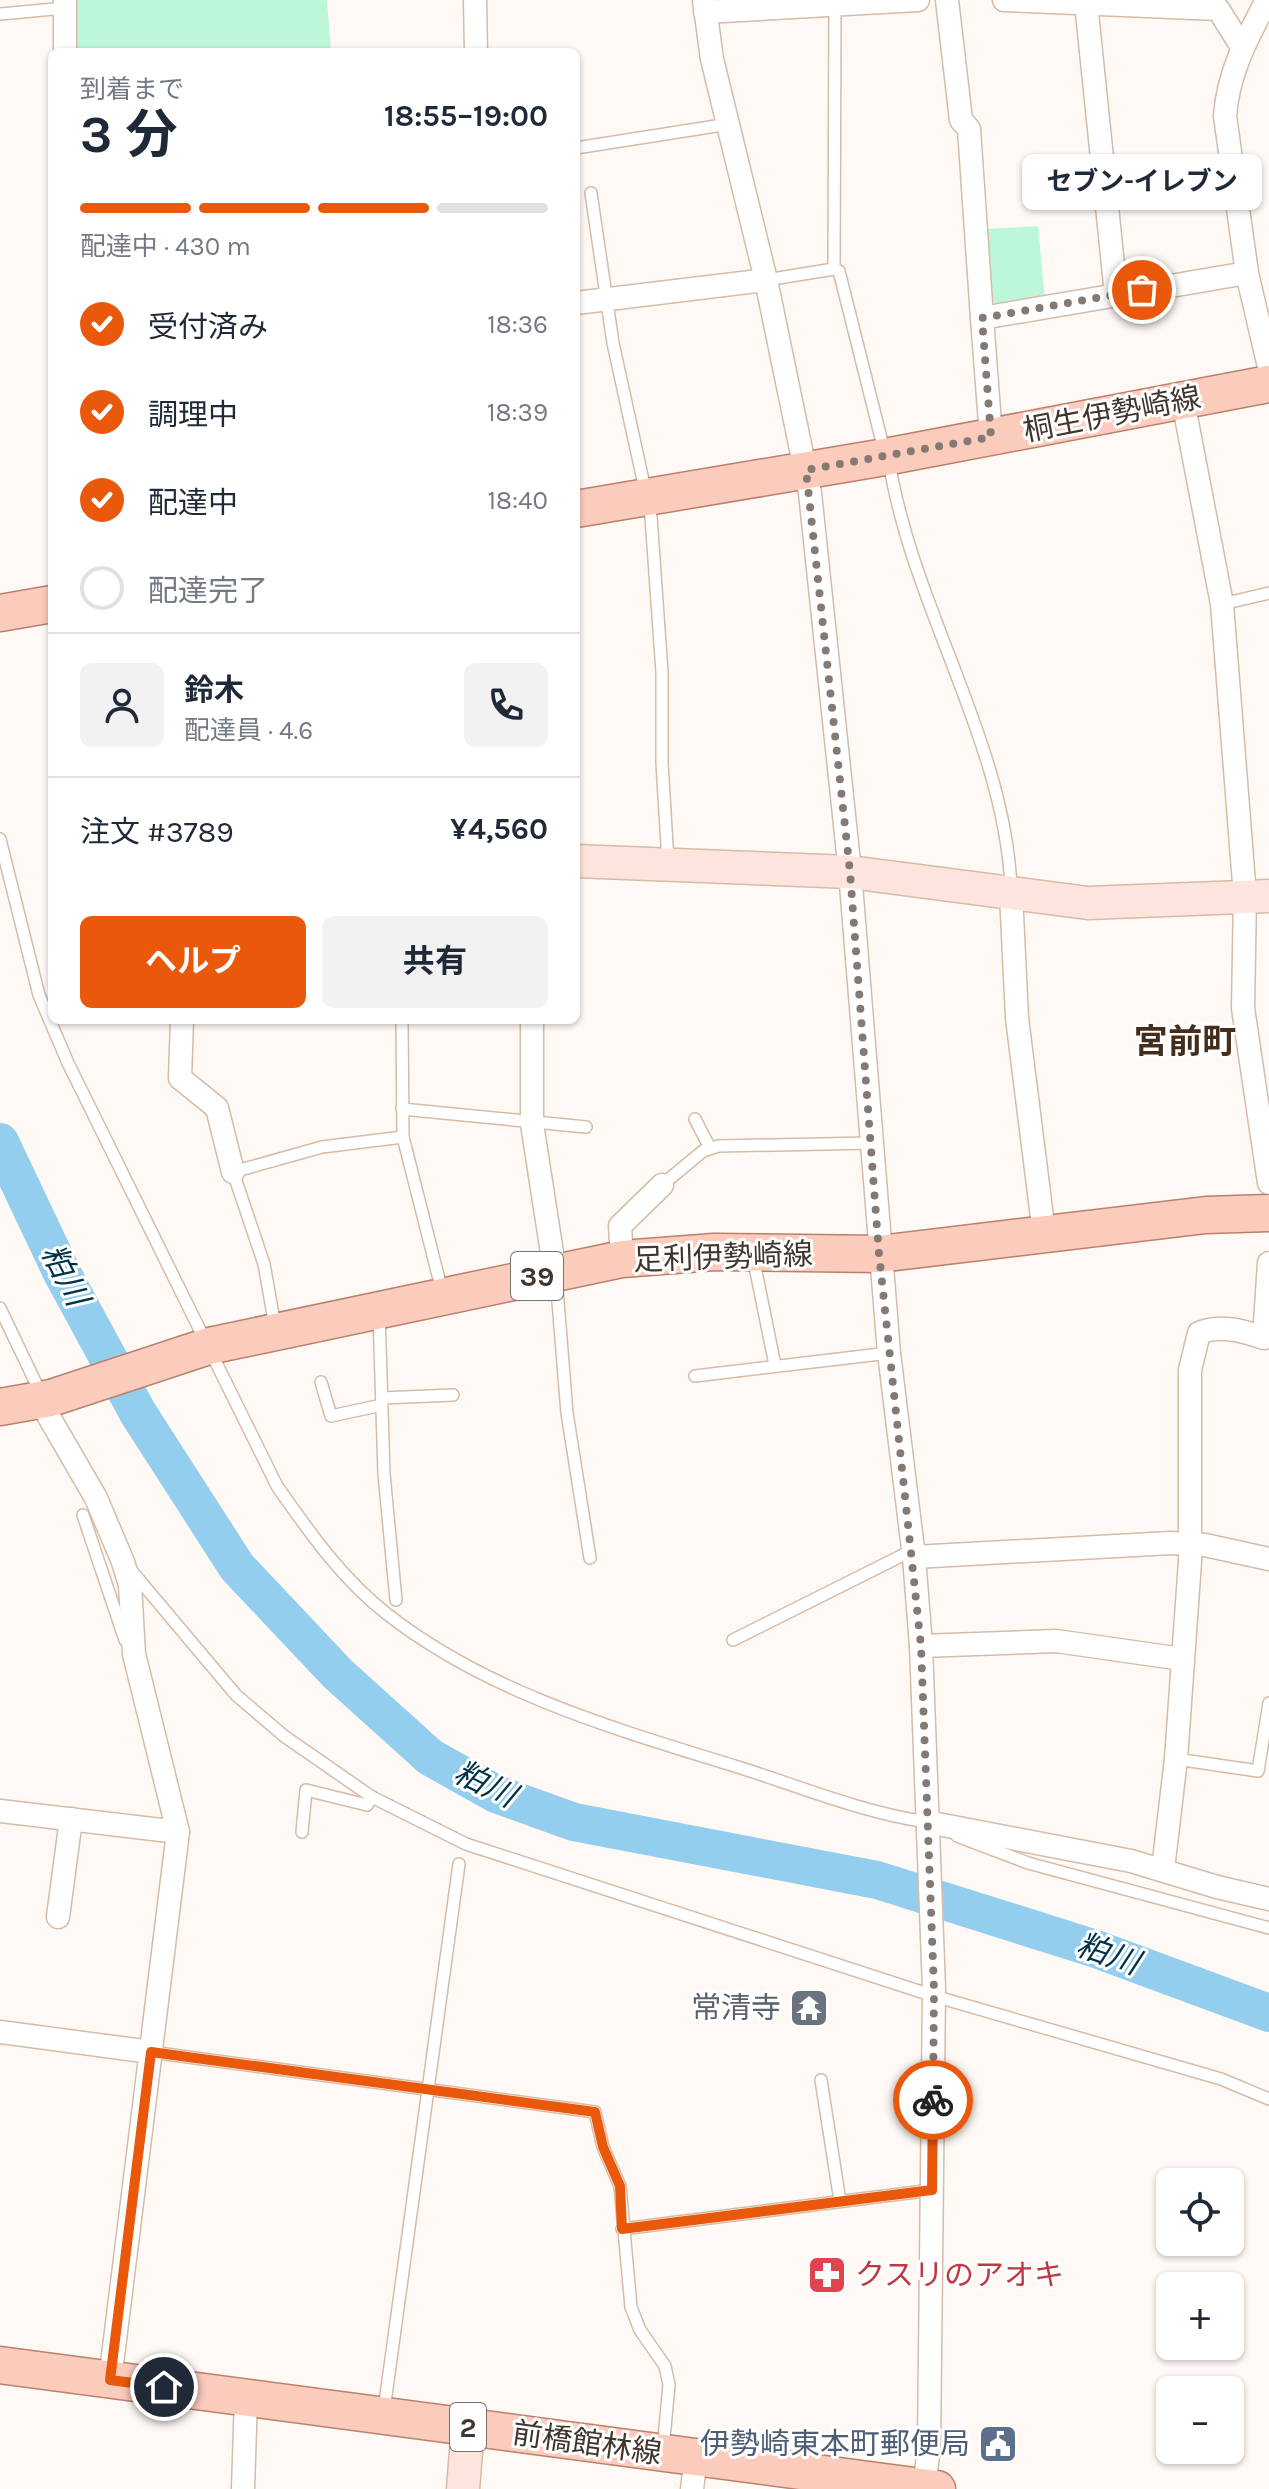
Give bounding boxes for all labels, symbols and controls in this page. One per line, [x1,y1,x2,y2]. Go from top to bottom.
text: 到着まで [80,74,184,105]
text: 18:55–19:00 [384,98,548,134]
text: 3 分 [80,104,178,165]
callout: セブン-イレブン [1022,154,1262,210]
text: セブン-イレブン [1046,166,1238,197]
text: 配達中 · 430 m [80,231,251,262]
pin [1108,256,1176,324]
icon: bag [1120,268,1164,312]
icon: check [80,302,124,346]
text: 受付済み [148,309,268,345]
text: 18:36 [487,309,548,340]
street label: 桐生伊勢崎線 [1020,379,1204,449]
icon: check [80,390,124,434]
text: 調理中 [148,397,238,433]
text: 18:39 [487,397,548,428]
icon: check [80,478,124,522]
text: 配達中 [148,485,238,521]
text: 18:40 [487,485,548,516]
text: 配達完了 [148,573,268,609]
button: person [80,663,164,747]
button: phone [464,663,548,747]
text: 鈴木 [184,672,244,708]
text: 配達員 · 4.6 [184,715,313,746]
text: ¥4,560 [450,811,548,847]
text: 注文 #3789 [80,814,234,850]
button: ヘルプ [80,916,306,1008]
button: 共有 [322,916,548,1008]
district label: 宮前町 [1134,1022,1236,1062]
street label: 足利伊勢崎線 [632,1236,814,1278]
water label: 粕川 [34,1238,97,1315]
road number: 39 [511,1252,563,1300]
water label: 粕川 [448,1753,525,1816]
water label: 粕川 [1072,1926,1147,1983]
temple icon: 常清寺 [788,1987,830,2029]
place label: 常清寺 [691,1990,781,2026]
courier [893,2060,973,2140]
icon: bike [911,2078,955,2122]
map controls [1156,2168,1244,2464]
button: locate [1156,2168,1244,2256]
pharmacy icon: クスリのアオキ [806,2254,848,2296]
place label: クスリのアオキ [855,2257,1064,2293]
button: + [1156,2272,1244,2360]
pin [130,2353,198,2421]
icon: home [142,2365,186,2409]
button: − [1156,2376,1244,2464]
road number: 2 [450,2403,486,2451]
street label: 前橋館林線 [510,2415,664,2471]
public building icon: 伊勢崎東本町郵便局 [977,2423,1019,2465]
place label: 伊勢崎東本町郵便局 [700,2426,970,2462]

